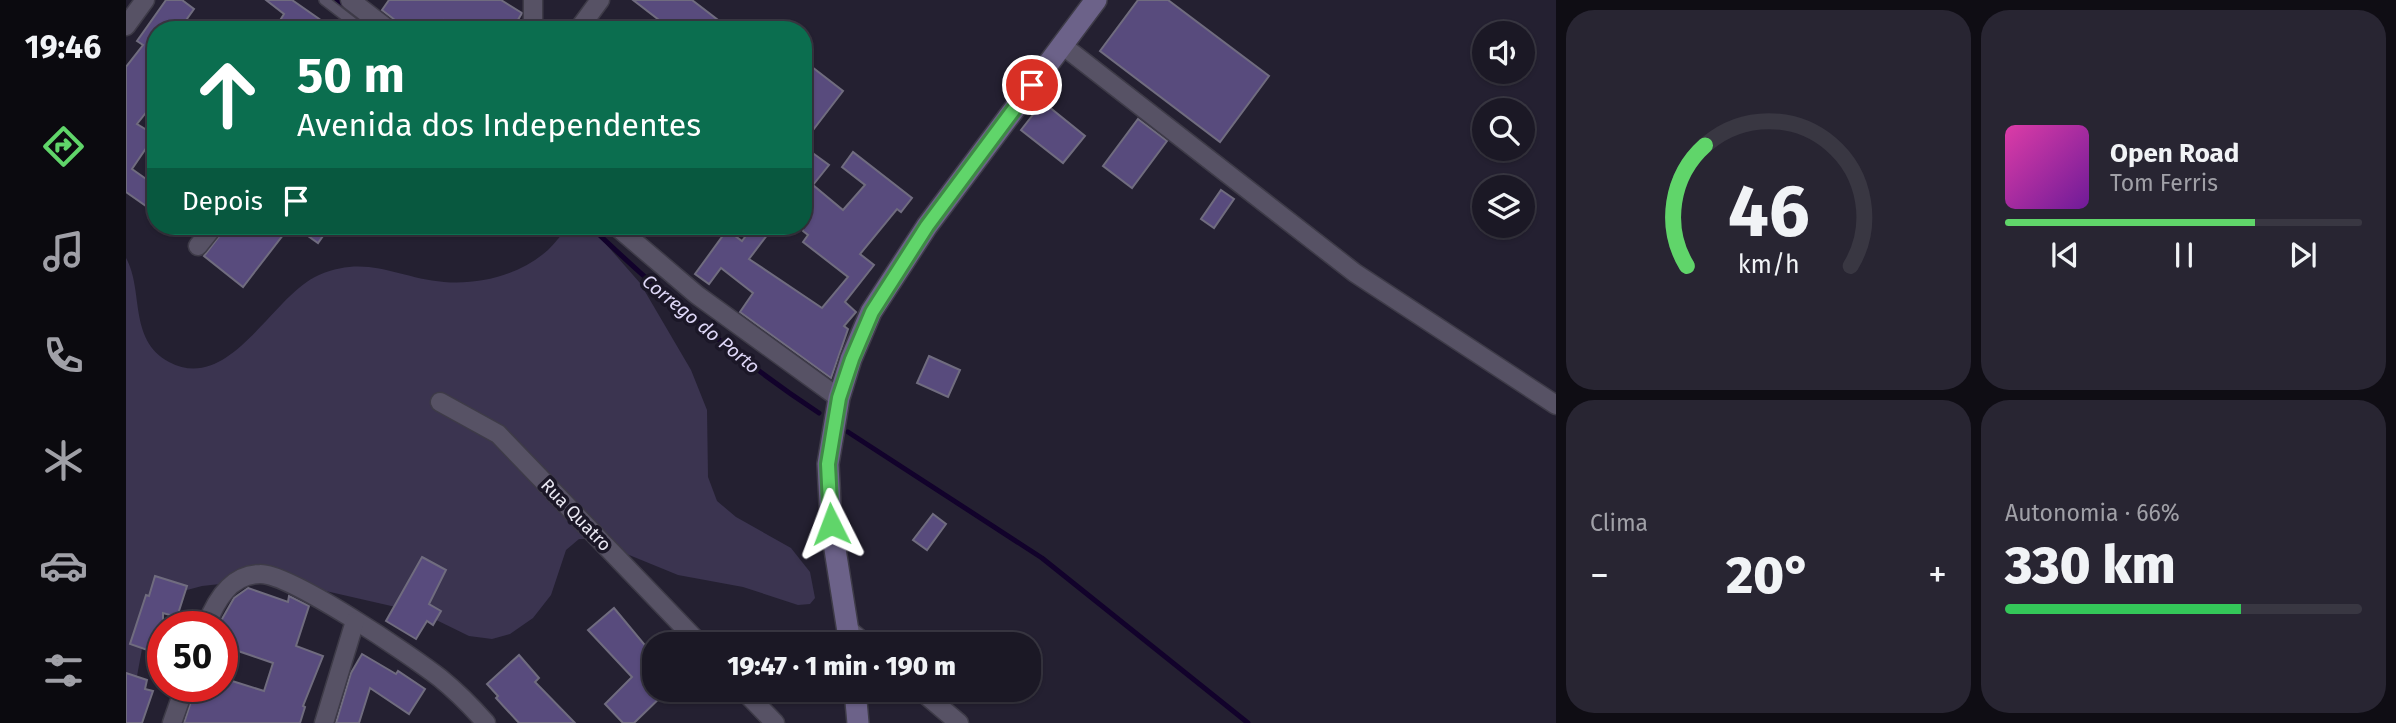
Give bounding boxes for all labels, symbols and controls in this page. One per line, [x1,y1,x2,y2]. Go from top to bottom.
map controls [1472,21,1535,238]
button: sound [1472,21,1535,84]
text: 19:46 [25,28,101,66]
text: 50 m [297,46,405,105]
icon: ahead [182,49,273,140]
pin [1002,55,1062,115]
icon: arrive [1013,66,1051,104]
button: search [1472,98,1535,161]
text: Avenida dos Independentes [297,106,701,144]
icon: directions [39,122,88,171]
text: Open Road [2110,138,2239,169]
text: 46 [1727,168,1810,255]
text: Tom Ferris [2110,169,2218,197]
button: layers [1472,175,1535,238]
icon: arrive [277,182,315,220]
text: Depois [182,186,263,217]
icon: music [39,227,88,276]
icon: previous [2046,236,2084,274]
icon: pause [2165,236,2203,274]
icon: next [2284,236,2322,274]
text: km/h [1738,250,1799,280]
water label: Corrego do Porto [638,270,764,378]
icon: phone [39,331,88,380]
icon: climate [39,436,88,485]
street label: Rua Quatro [536,474,616,556]
position arrow [794,487,868,561]
text: Autonomia · 66% [2005,499,2180,527]
text: Clima [1590,509,1648,537]
text: 330 km [2005,534,2176,597]
icon: car [39,541,88,590]
text: 20° [1726,544,1811,607]
text: − [1590,552,1609,598]
text: + [1928,552,1947,598]
speed limit sign: 50 [147,611,238,702]
icon: filters [39,646,88,695]
text: 19:47 · 1 min · 190 m [727,651,956,682]

